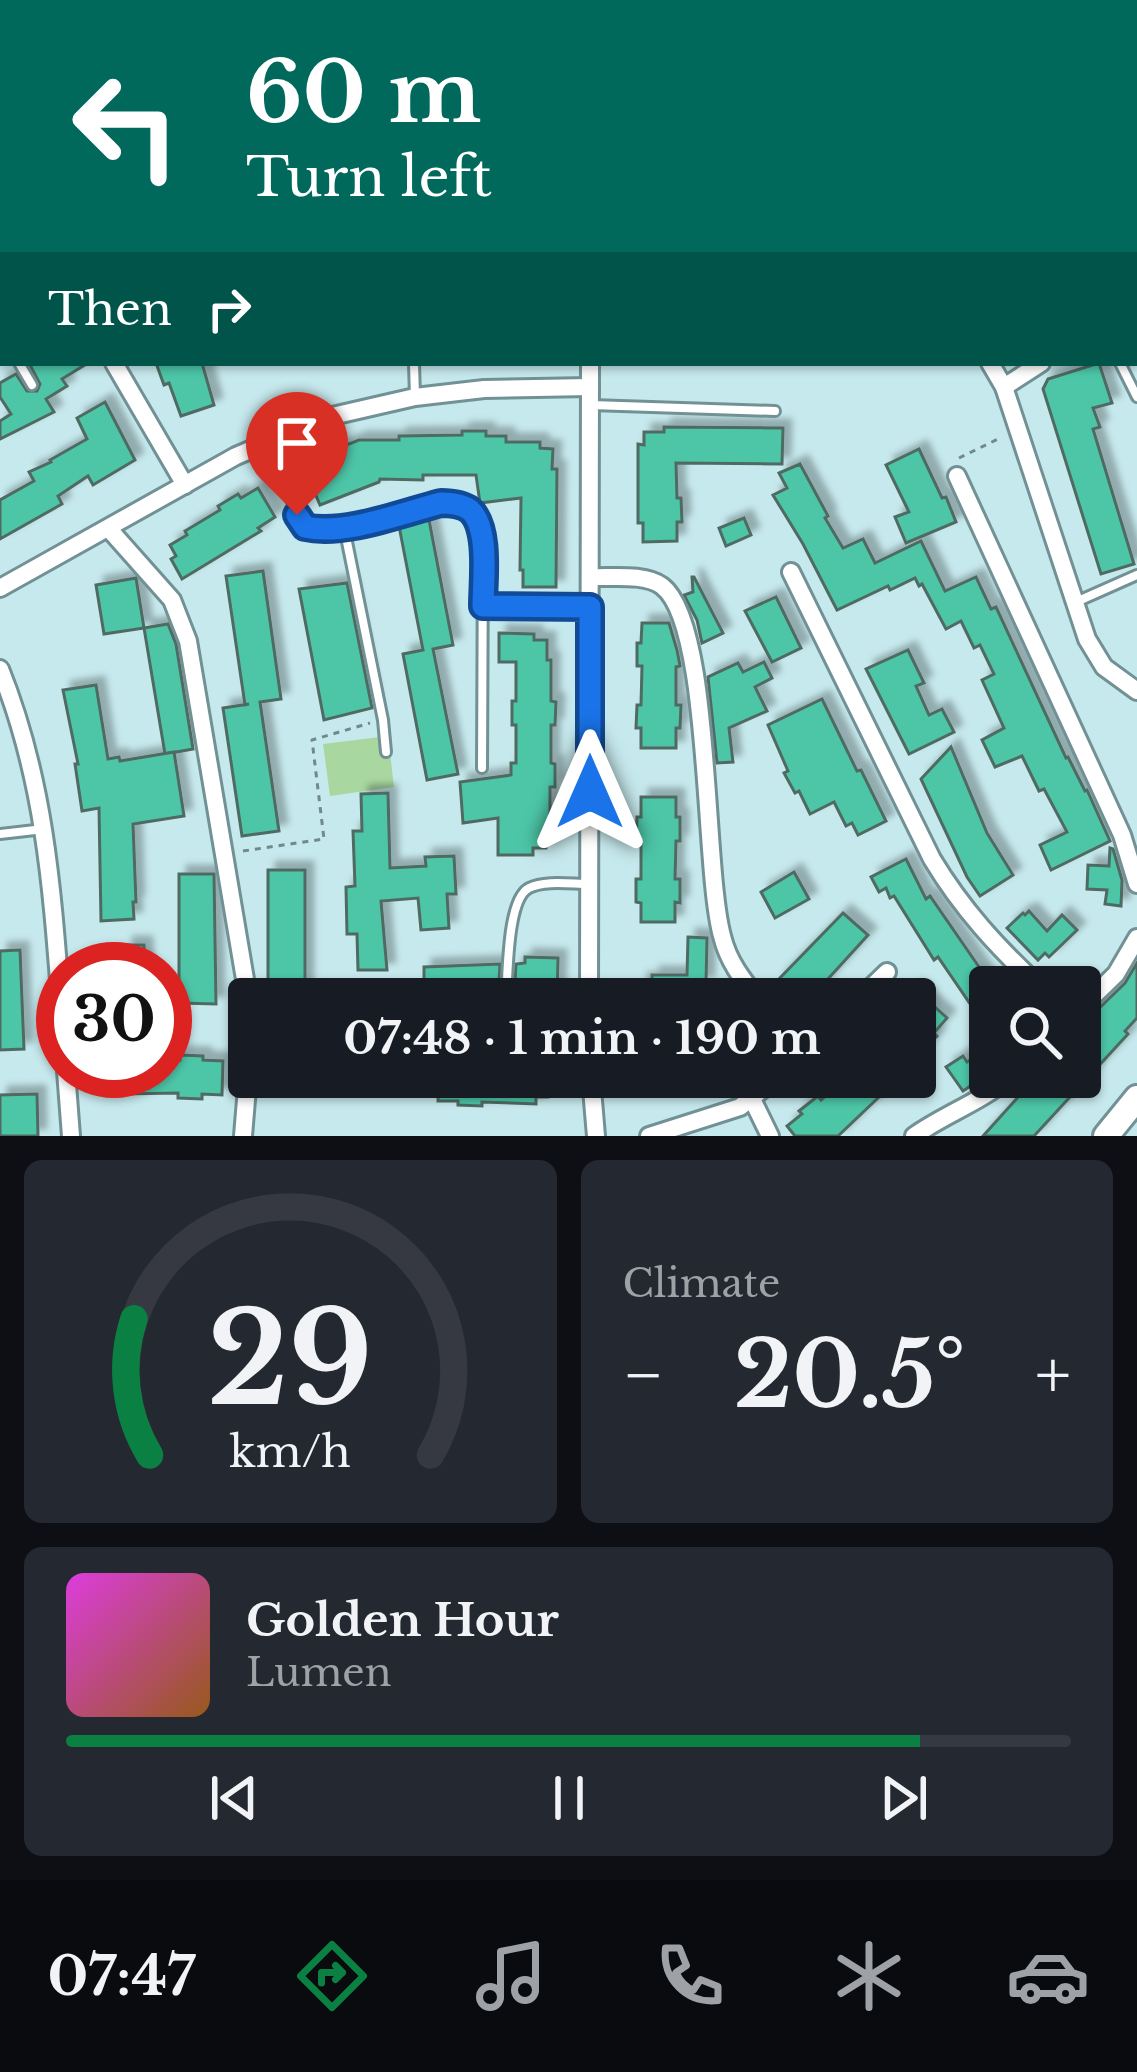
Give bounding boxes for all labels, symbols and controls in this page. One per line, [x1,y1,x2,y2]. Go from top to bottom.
text: 60 m [246,41,481,145]
icon: left [48,48,204,204]
text: Turn left [246,144,492,211]
icon: right [196,276,262,342]
text: Then [48,281,172,337]
pin [246,392,348,515]
icon: arrive [264,410,330,476]
position arrow [527,729,653,855]
speed limit sign: 30 [36,942,192,1098]
map controls [969,966,1101,1098]
button: search [969,966,1101,1098]
text: 07:48 · 1 min · 190 m [343,1010,821,1066]
text: Climate [623,1259,780,1308]
text: 29 [208,1283,373,1438]
text: 20.5° [734,1320,965,1431]
text: − [623,1334,664,1416]
text: + [1035,1334,1071,1416]
text: km/h [229,1424,351,1478]
text: Golden Hour [246,1592,559,1648]
text: Lumen [246,1648,392,1697]
icon: previous [201,1765,267,1831]
icon: pause [536,1765,602,1831]
icon: next [871,1765,937,1831]
icon: directions [290,1934,374,2018]
icon: music [469,1934,553,2018]
icon: phone [648,1934,732,2018]
icon: climate [827,1934,911,2018]
icon: car [1006,1934,1090,2018]
text: 07:47 [47,1943,195,2010]

